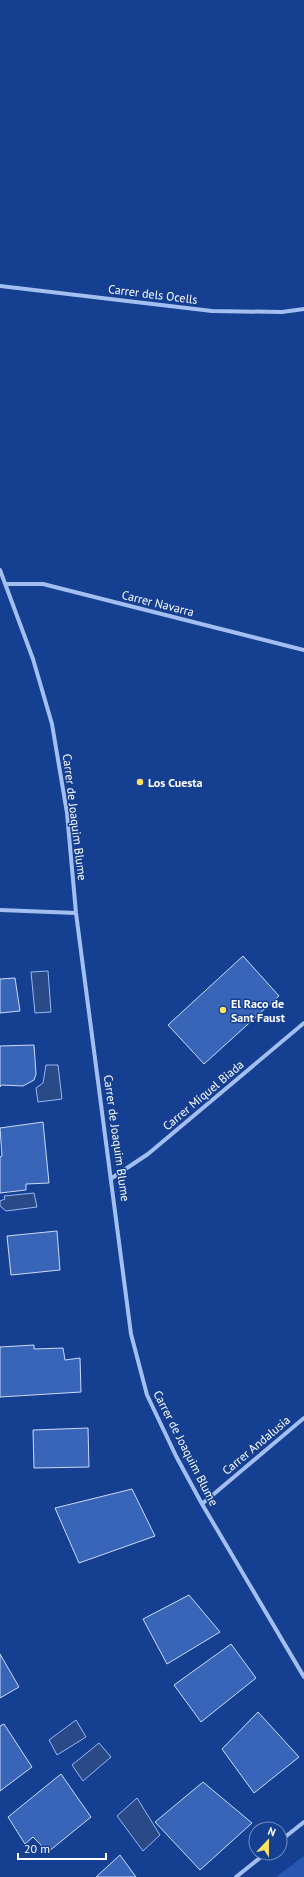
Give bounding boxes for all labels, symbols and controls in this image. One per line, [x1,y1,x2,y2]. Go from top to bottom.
street label: Carrer dels Ocells [107,281,199,307]
street label: Carrer Navarra [120,587,196,619]
street label: Carrer de Joaquim Blume [60,753,90,881]
place label: Los Cuesta [148,775,203,790]
marker: Los Cuesta [135,777,145,787]
place label: El Raco de Sant Faust [231,996,286,1025]
marker: El Raco de Sant Faust [218,1005,228,1015]
street label: Carrer Miquel Biada [159,1057,247,1133]
street label: Carrer de Joaquim Blume [101,1074,133,1202]
street label: Carrer de Joaquim Blume [150,1388,222,1508]
street label: Carrer Andalusia [219,1412,293,1478]
north arrow [248,1821,288,1861]
text: N [266,1824,278,1840]
scale bar [18,1835,106,1861]
text: 20 m [24,1841,50,1856]

